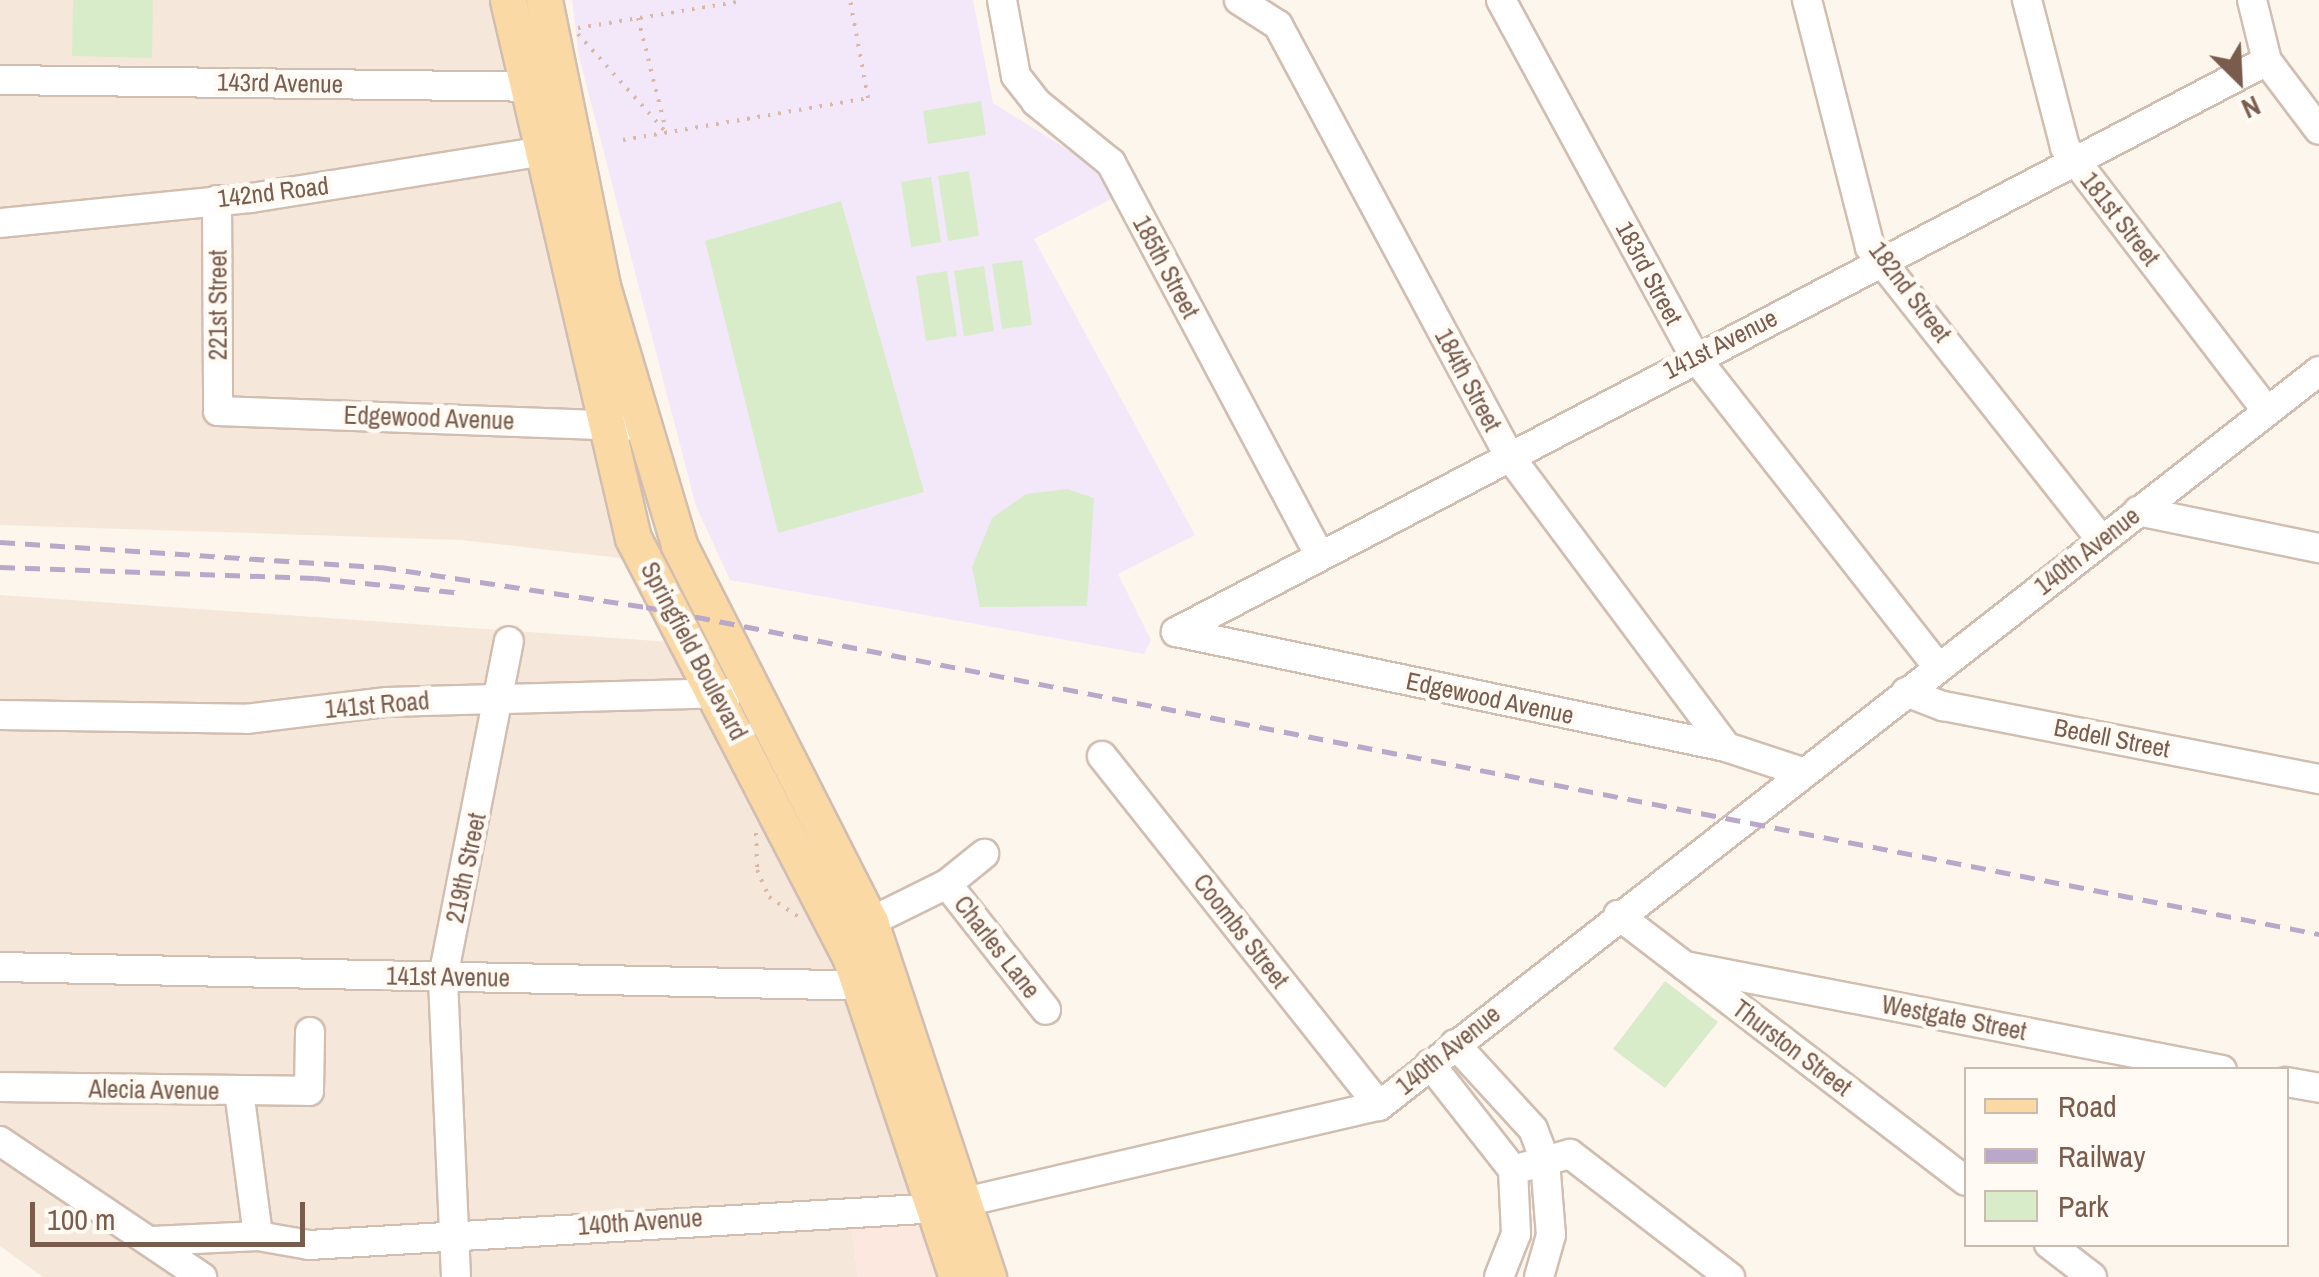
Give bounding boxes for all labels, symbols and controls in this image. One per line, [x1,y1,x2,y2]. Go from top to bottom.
north arrow [2189,30,2289,130]
street label: 143rd Avenue [216,67,344,99]
text: N [2236,87,2267,128]
street label: 181st Street [2074,166,2166,272]
street label: 142nd Road [216,170,330,214]
street label: 185th Street [1127,211,1205,323]
street label: 183rd Street [1609,216,1689,330]
street label: 182nd Street [1863,236,1957,348]
street label: 221st Street [203,250,233,360]
street label: 141st Avenue [1657,302,1783,386]
street label: 184th Street [1429,324,1507,436]
street label: Edgewood Avenue [343,400,515,436]
street label: 140th Avenue [2028,500,2146,602]
street label: Springfield Boulevard [634,557,754,745]
street label: Edgewood Avenue [1403,665,1577,731]
street label: 141st Road [323,685,431,725]
street label: Bedell Street [2052,712,2172,764]
street label: 219th Street [440,810,492,926]
street label: Coombs Street [1187,868,1295,994]
street label: Charles Lane [948,890,1046,1004]
street label: 141st Avenue [385,961,511,993]
street label: Westgate Street [1879,989,2029,1047]
street label: Thurston Street [1727,994,1857,1102]
street label: 140th Avenue [1390,999,1506,1101]
legend [1964,1067,2289,1247]
street label: Alecia Avenue [88,1074,220,1106]
text: Road [2058,1086,2117,1126]
text: Railway [2058,1136,2145,1176]
scale bar [35,1182,310,1244]
text: Park [2058,1186,2109,1226]
text: 100 m [47,1199,115,1239]
street label: 140th Avenue [576,1203,704,1241]

